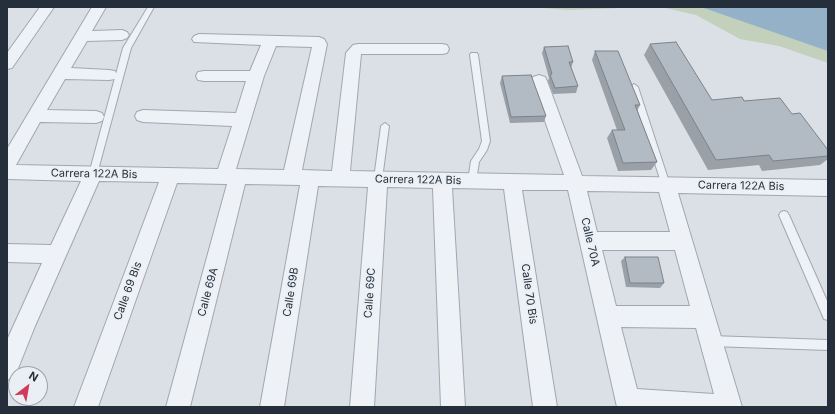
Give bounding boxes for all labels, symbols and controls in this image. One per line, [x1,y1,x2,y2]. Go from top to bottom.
street label: Carrera 122A Bis [51,167,137,181]
street label: Carrera 122A Bis [375,173,461,187]
street label: Carrera 122A Bis [698,179,784,193]
street label: Calle 70A [578,216,602,268]
street label: Calle 69 Bis [111,260,145,322]
street label: Calle 70 Bis [518,263,540,325]
street label: Calle 69A [195,266,221,318]
street label: Calle 69B [281,266,301,318]
street label: Calle 69C [362,267,378,319]
north arrow [8,366,48,406]
text: N [26,368,41,385]

